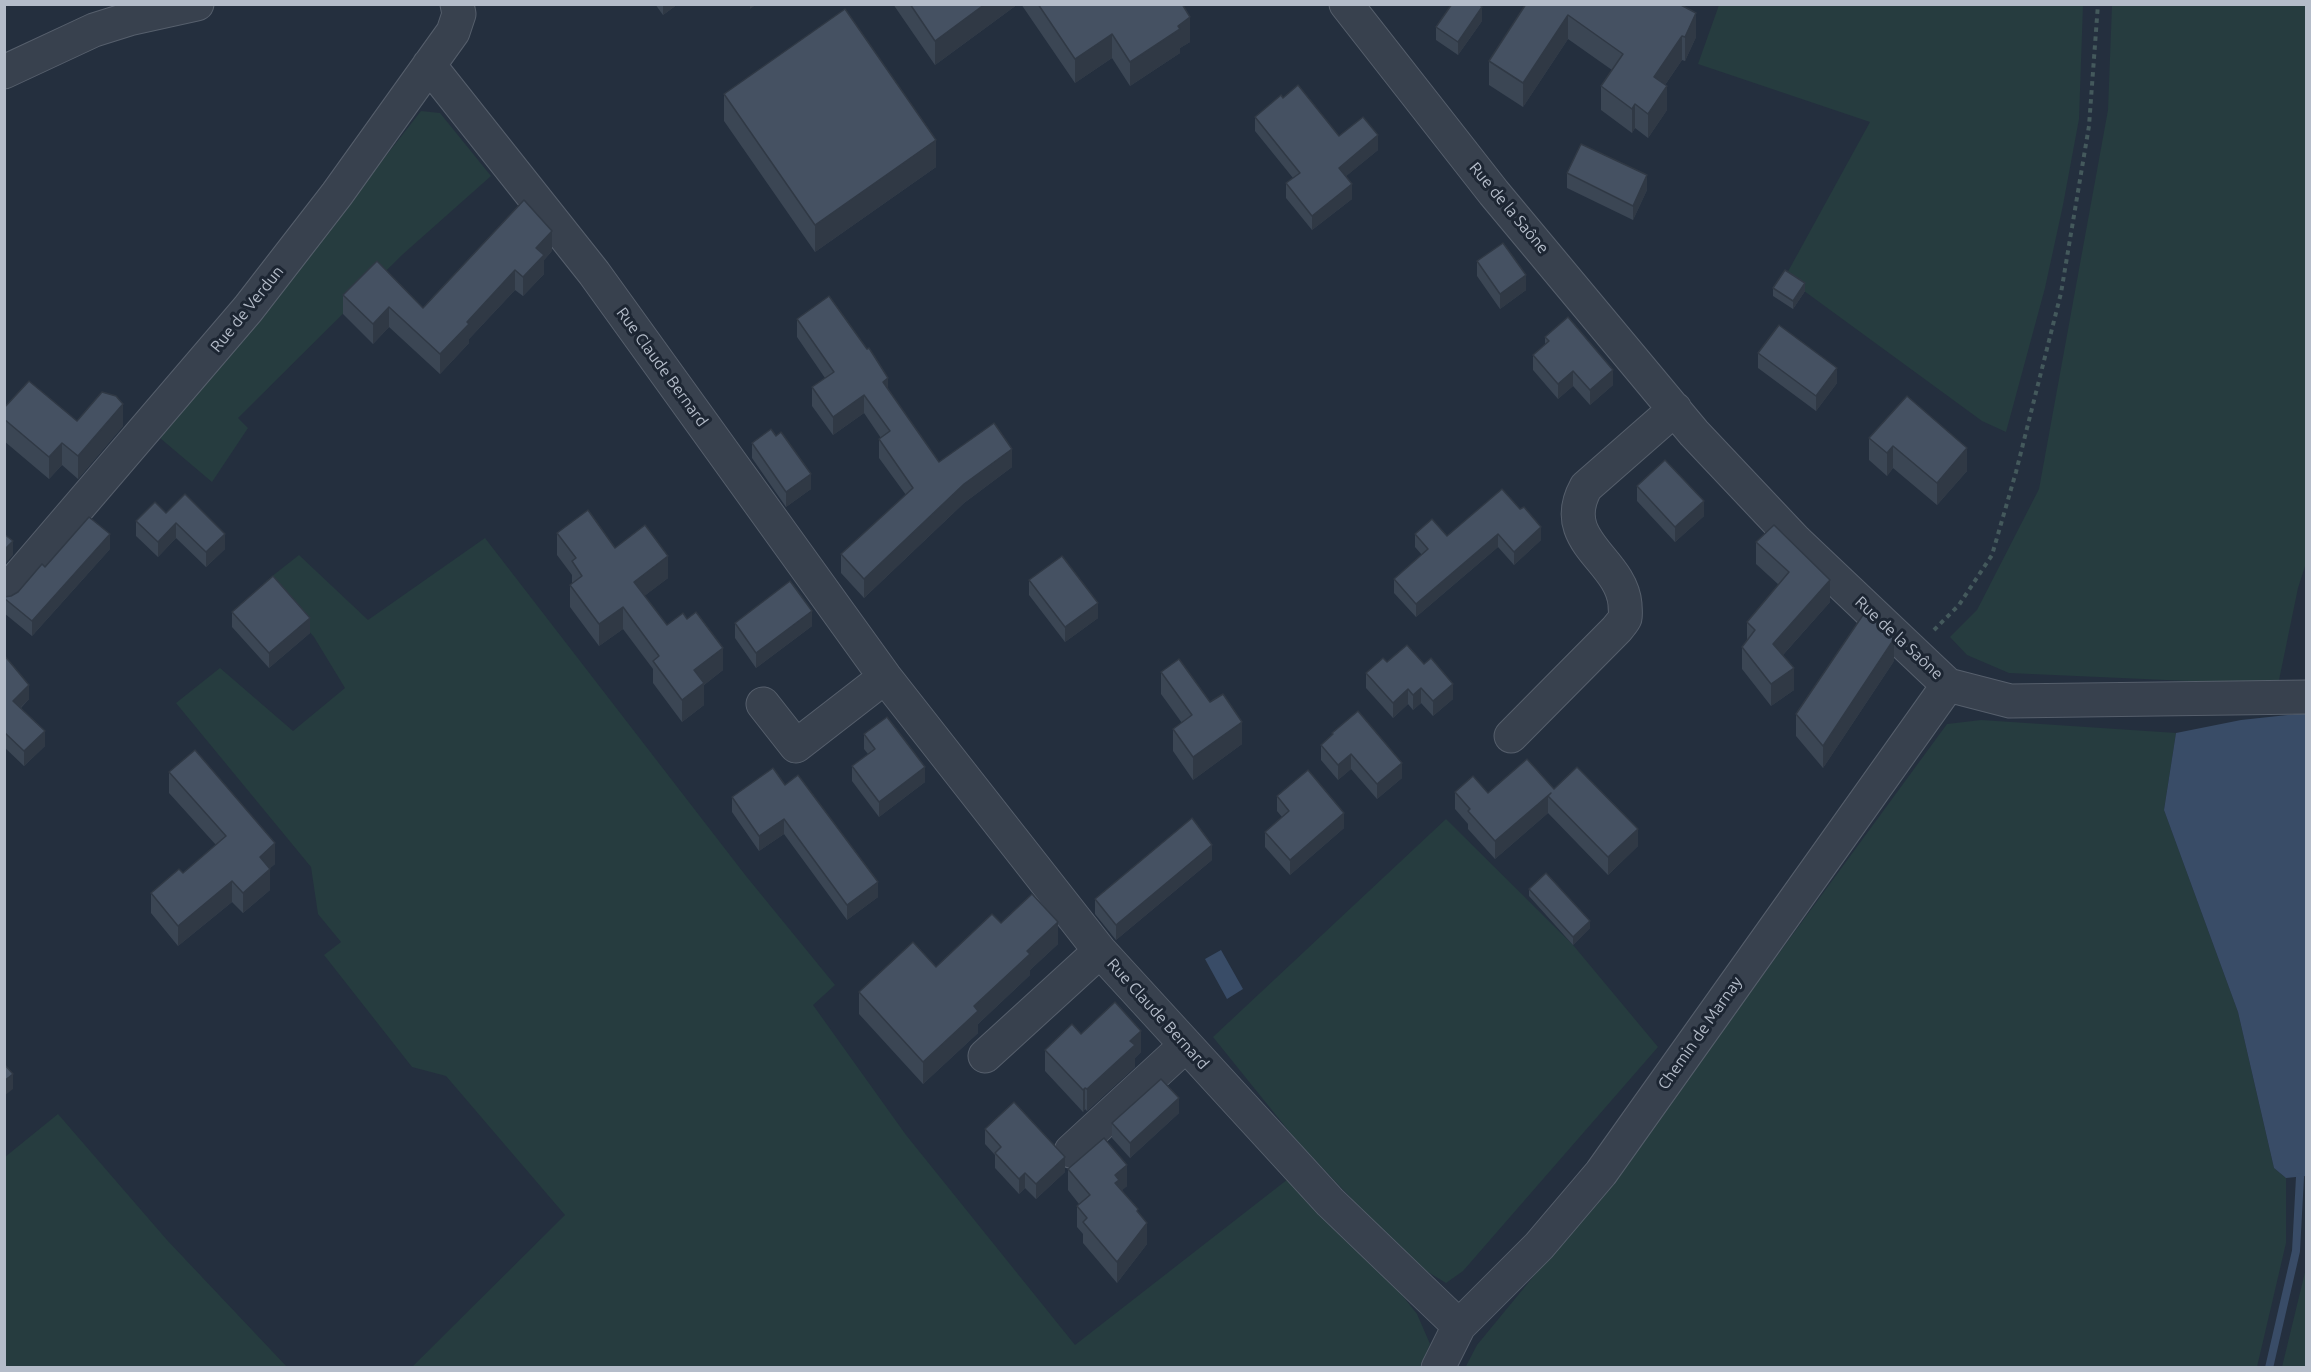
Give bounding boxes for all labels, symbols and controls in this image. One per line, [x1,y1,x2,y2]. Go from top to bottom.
street label: Rue de la Saône [1465,158,1553,258]
street label: Rue de Verdun [206,262,288,356]
street label: Rue Claude Bernard [612,304,712,430]
street label: Rue de la Saône [1851,592,1947,684]
street label: Rue Claude Bernard [1103,955,1213,1073]
street label: Chemin de Marnay [1654,973,1746,1093]

